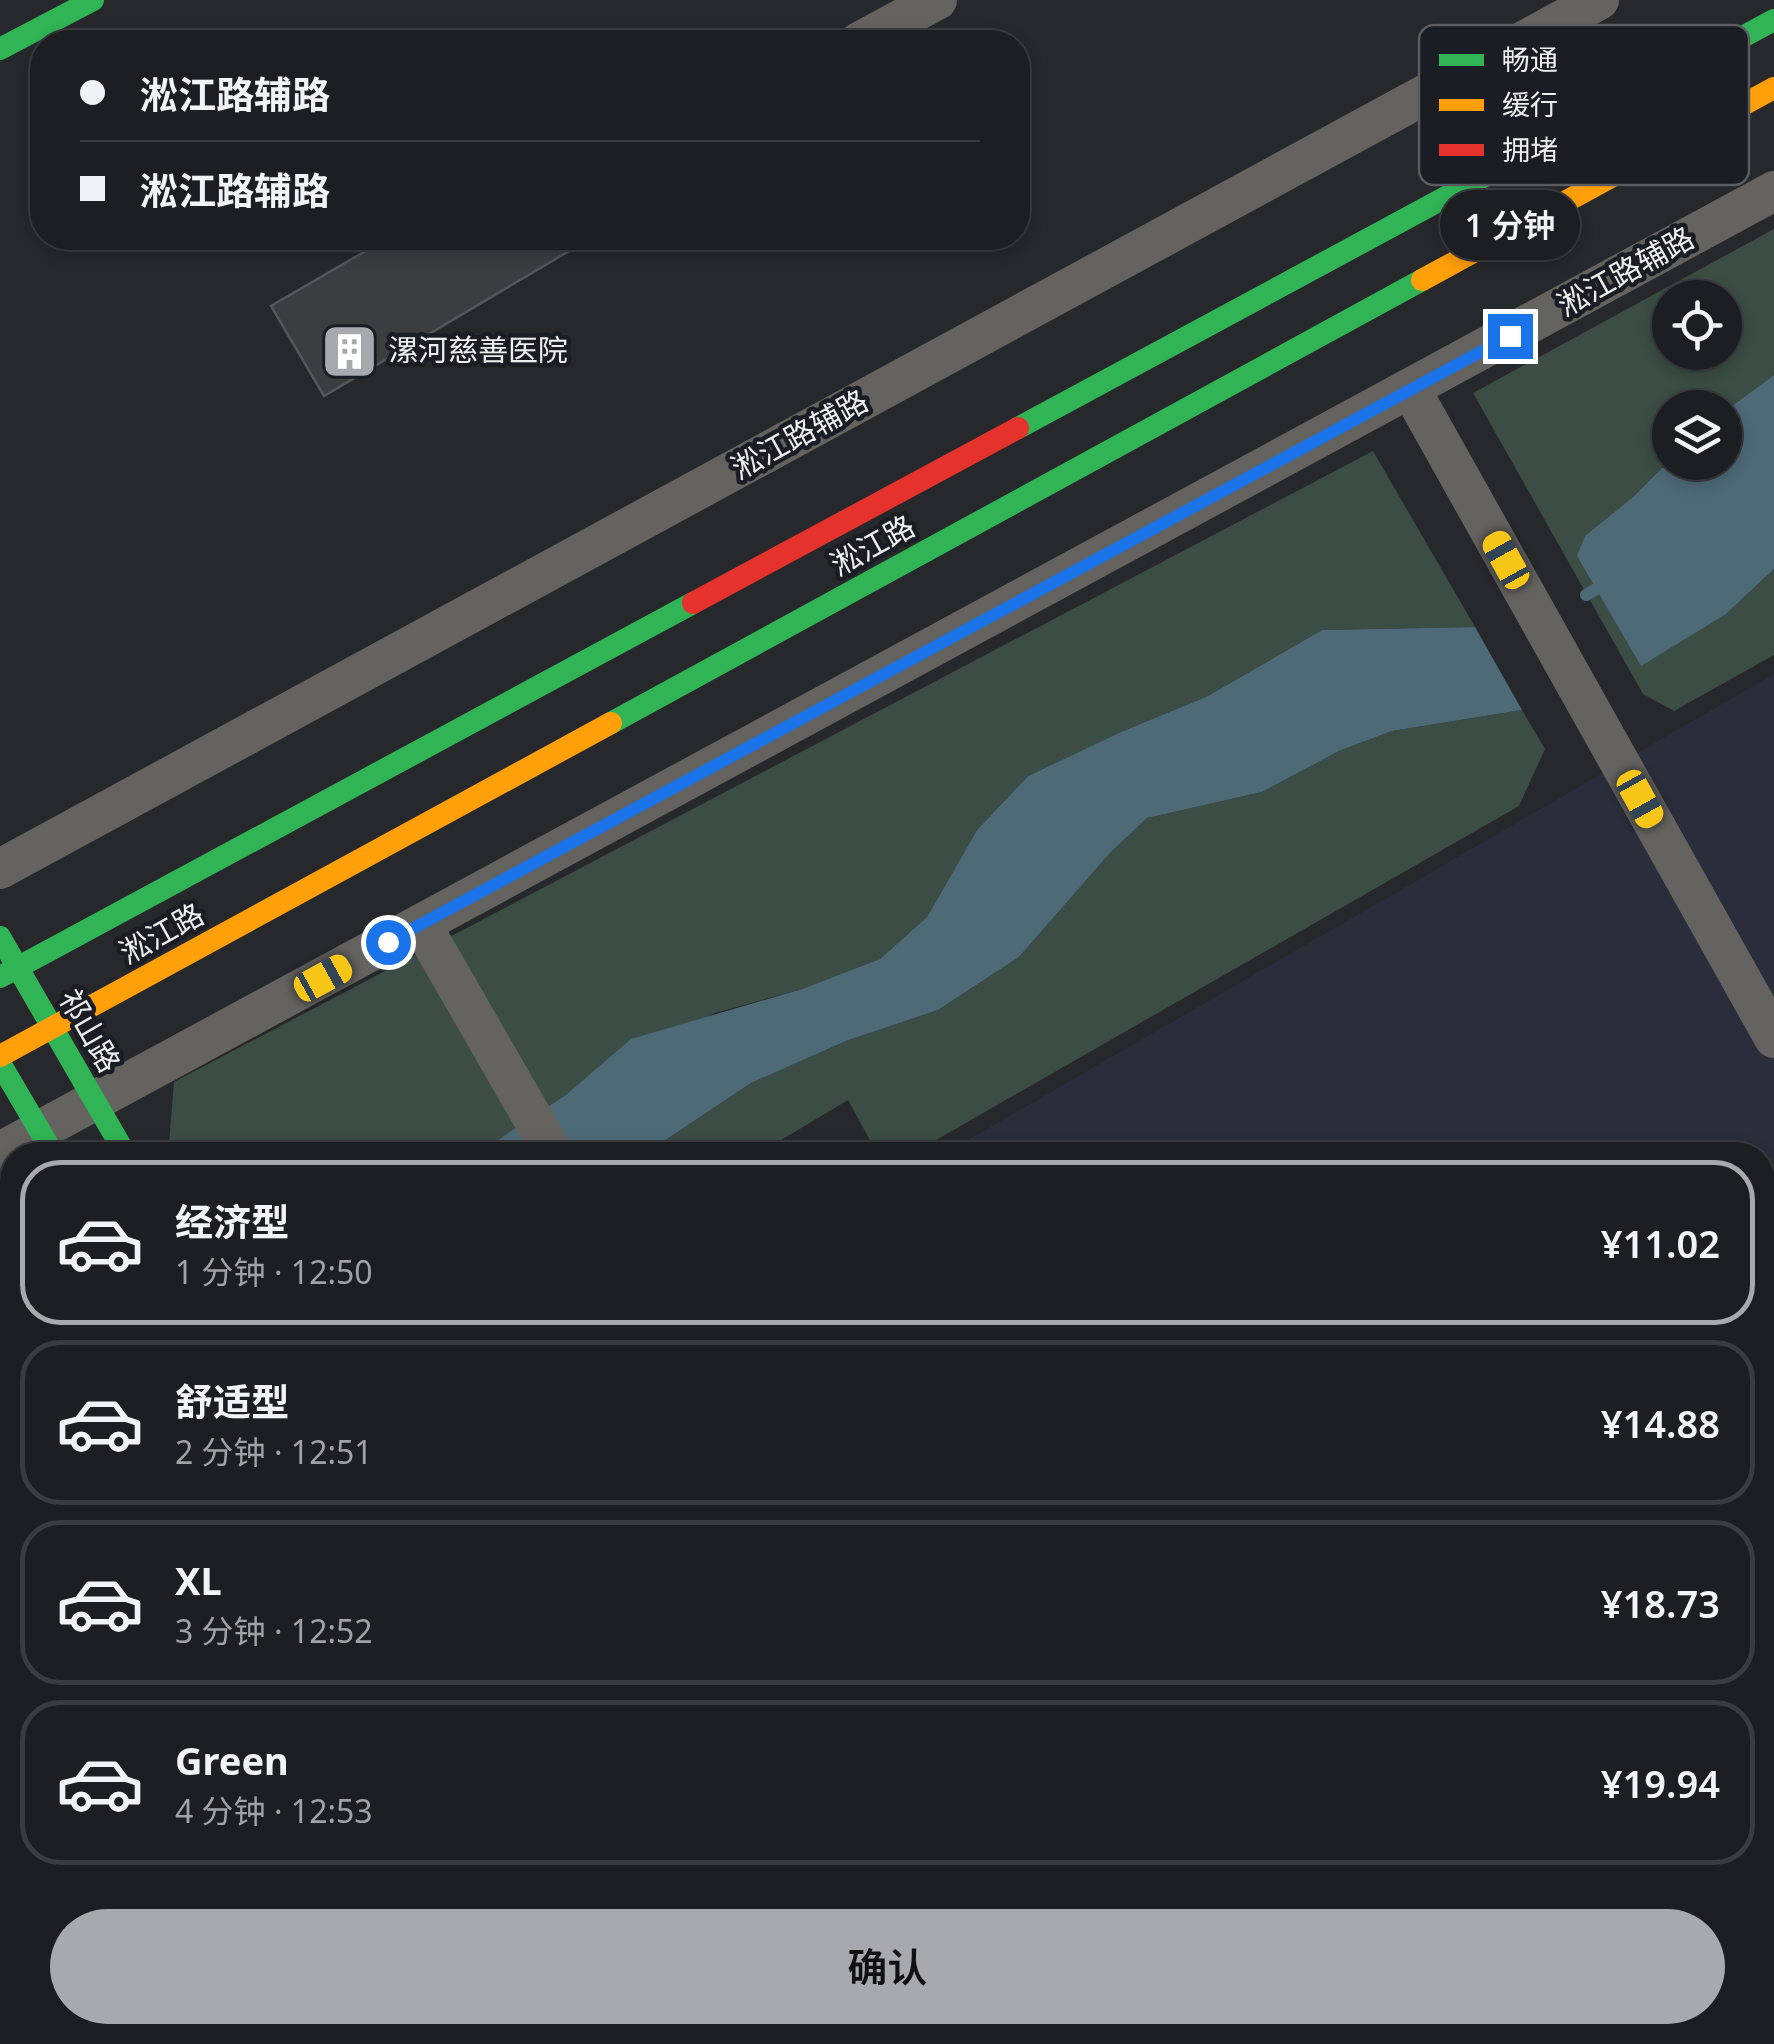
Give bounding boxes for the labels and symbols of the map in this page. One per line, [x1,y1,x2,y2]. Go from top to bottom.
legend [1419,25,1749,185]
text: 畅通 [1502,40,1558,78]
text: 缓行 [1502,85,1558,123]
text: 拥堵 [1502,130,1558,168]
callout: 1 分钟 [1440,191,1580,261]
street label: 淞江路辅路 [1550,216,1701,325]
route end [1488,314,1533,359]
building icon: 漯河慈善医院 [319,321,379,381]
place label: 漯河慈善医院 [388,329,568,370]
street label: 淞江路辅路 [724,379,875,488]
street label: 淞江路 [823,505,922,584]
car [1478,526,1534,594]
car [1612,765,1668,833]
street label: 淞江路 [112,893,211,972]
route start [366,920,411,965]
car [289,950,357,1006]
street label: 祁山路 [50,981,131,1079]

